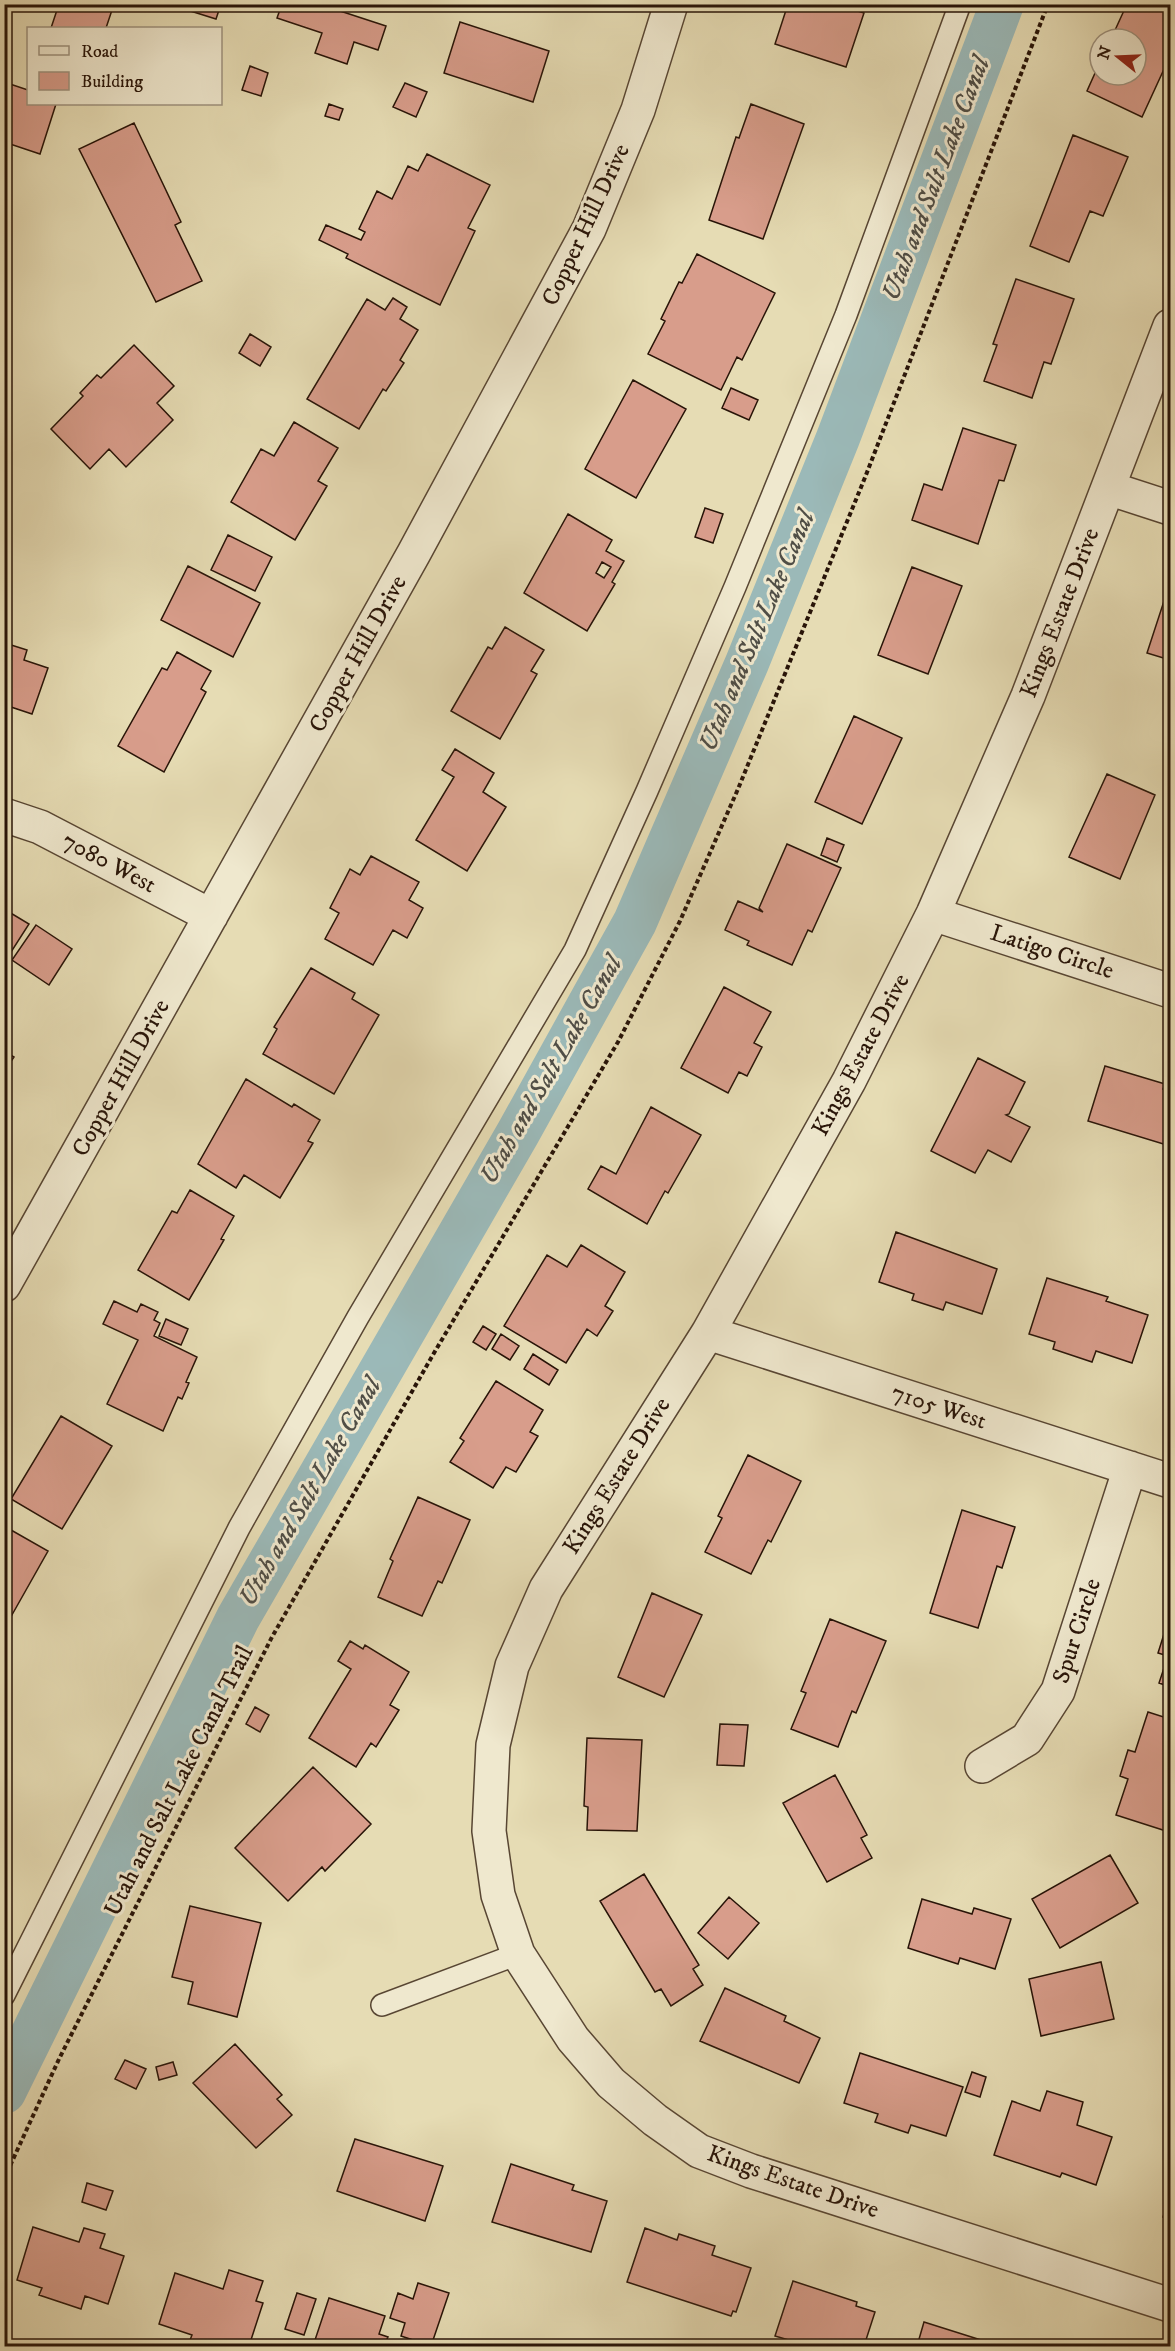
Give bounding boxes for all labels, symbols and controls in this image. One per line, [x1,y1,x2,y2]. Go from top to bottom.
legend [27,27,222,105]
north arrow [1088,27,1148,87]
text: Road [81,41,118,63]
text: N [1093,43,1116,62]
water label: Utah and Salt Lake Canal [874,49,999,306]
text: Building [81,71,143,93]
street label: Copper Hill Drive [535,139,637,311]
water label: Utah and Salt Lake Canal [691,503,824,756]
street label: Kings Estate Drive [1014,524,1106,702]
street label: Copper Hill Drive [302,570,414,738]
street label: 7080 West [57,826,161,900]
street label: Latigo Circle [986,918,1118,986]
water label: Utah and Salt Lake Canal [472,947,632,1190]
street label: Kings Estate Drive [806,969,916,1141]
street label: Copper Hill Drive [65,994,177,1162]
water label: Utah and Salt Lake Canal [231,1369,391,1612]
street label: 7105 West [888,1378,990,1436]
street label: Kings Estate Drive [557,1392,677,1560]
street label: Spur Circle [1046,1575,1108,1687]
street label: Utah and Salt Lake Canal Trail [98,1640,261,1921]
street label: Kings Estate Drive [703,2139,883,2225]

